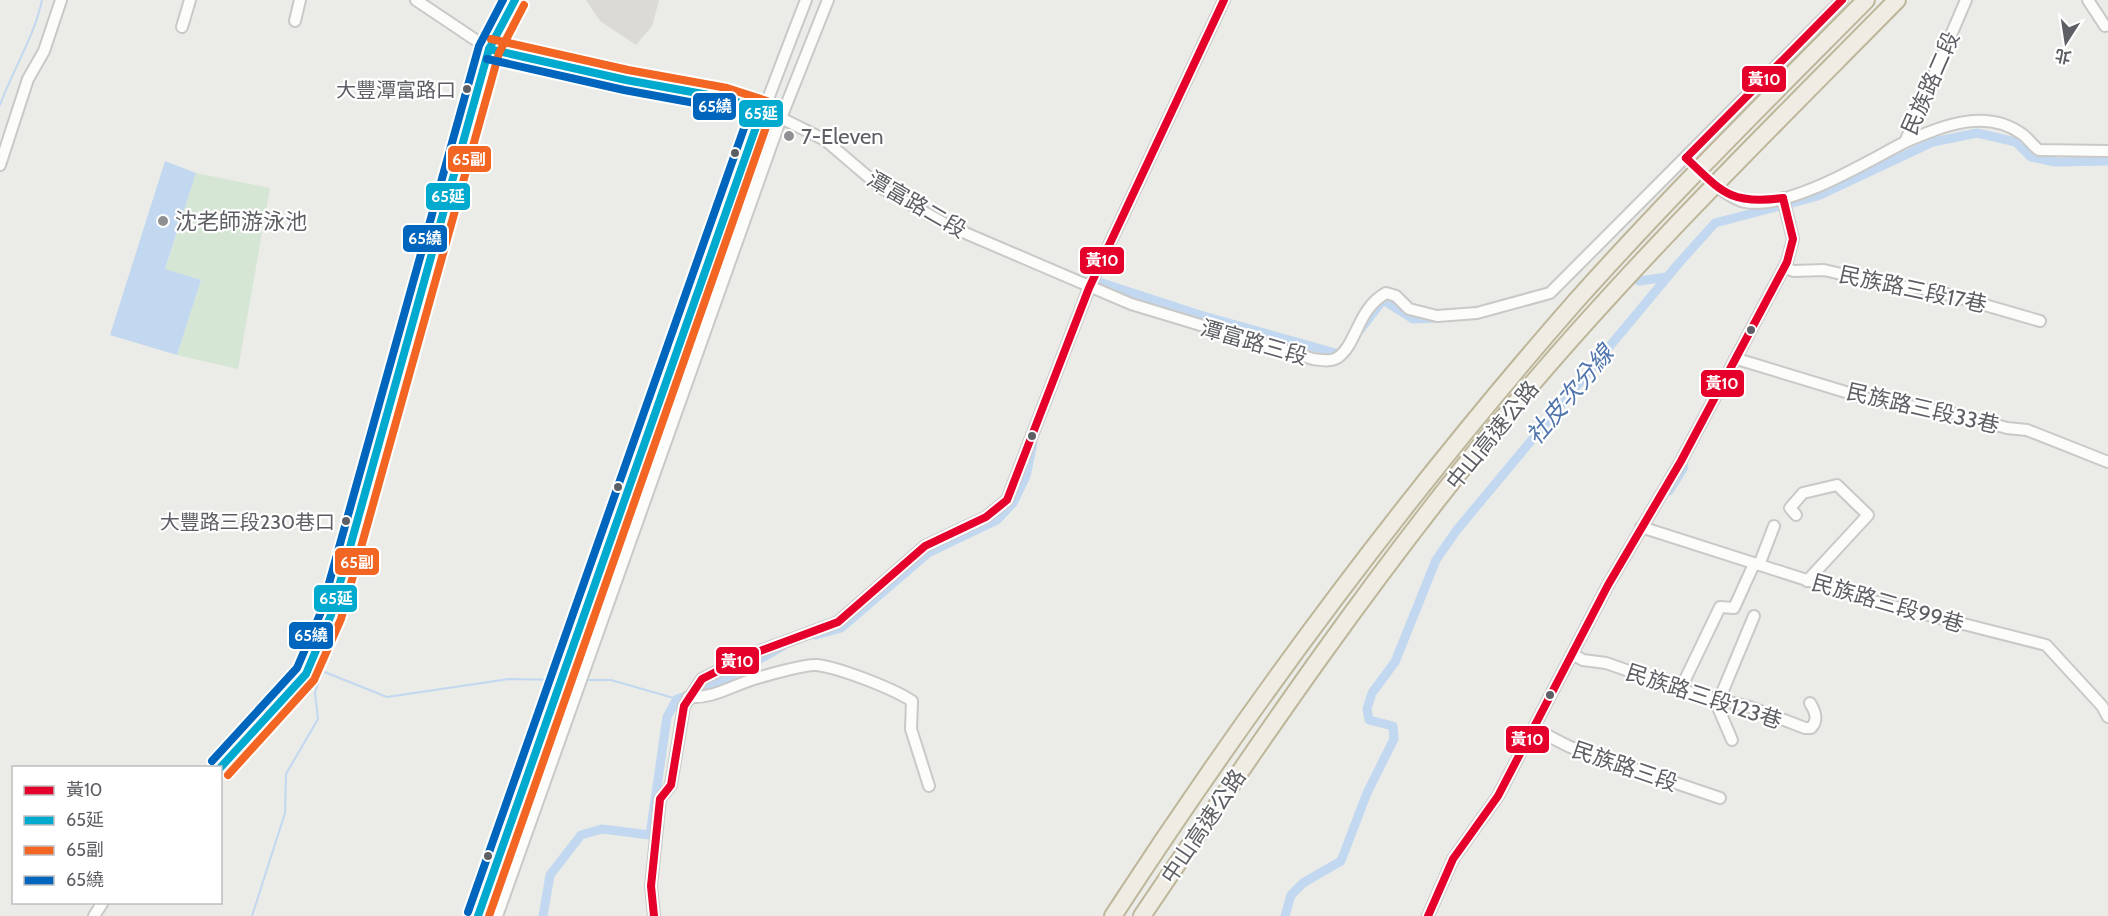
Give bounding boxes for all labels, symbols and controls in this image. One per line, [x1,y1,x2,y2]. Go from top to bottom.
north arrow [2036,12,2096,72]
street label: 民族路二段 [1896,27,1965,139]
text: 北 [2053,45,2073,67]
line badge: 黃10 [1741,65,1787,93]
text: 黃10 [1747,70,1781,89]
place label: 大豐潭富路口 [336,78,456,102]
marker: 大豐潭富路口 [461,83,473,95]
line badge: 65繞 [692,92,737,121]
text: 65繞 [698,97,732,116]
line badge: 65延 [738,99,784,128]
text: 65延 [744,104,778,123]
place label: 7-Eleven [801,123,884,150]
marker: 7-Eleven [782,129,796,143]
line badge: 65副 [447,145,492,173]
unlabelled marker [729,147,741,159]
text: 65副 [452,150,486,169]
street label: 潭富路二段 [862,165,971,244]
line badge: 65延 [425,182,471,211]
text: 65延 [431,187,465,206]
place label: 沈老師游泳池 [175,208,307,235]
marker: 沈老師游泳池 [156,214,170,228]
line badge: 65繞 [402,224,448,253]
text: 65繞 [408,229,442,248]
line badge: 黃10 [1079,246,1125,275]
text: 黃10 [1085,251,1119,270]
street label: 民族路三段17巷 [1837,261,1989,318]
street label: 潭富路三段 [1197,314,1310,371]
unlabelled marker [1745,324,1757,336]
water label: 社皮次分線 [1520,337,1621,450]
line badge: 黃10 [1700,369,1745,398]
text: 黃10 [1705,374,1739,393]
street label: 中山高速公路 [1440,376,1544,495]
street label: 民族路三段33巷 [1844,378,2002,439]
unlabelled marker [1026,430,1038,442]
unlabelled marker [612,481,624,493]
place label: 大豐路三段230巷口 [160,510,335,534]
marker: 大豐路三段230巷口 [340,515,352,527]
line badge: 65副 [334,547,380,576]
text: 65副 [340,553,374,572]
street label: 民族路三段99巷 [1809,569,1967,638]
line badge: 65延 [313,584,358,613]
text: 65延 [319,589,353,608]
line badge: 65繞 [288,621,334,650]
text: 65繞 [294,626,328,645]
line badge: 黃10 [715,646,760,675]
text: 黃10 [720,652,754,671]
street label: 民族路三段123巷 [1622,659,1785,734]
unlabelled marker [1544,689,1556,701]
line badge: 黃10 [1505,725,1550,754]
text: 黃10 [1510,730,1544,749]
street label: 民族路三段 [1568,736,1681,797]
street label: 中山高速公路 [1155,764,1252,889]
legend [12,766,222,904]
text: 黃10 [66,779,102,801]
text: 65延 [66,809,104,831]
text: 65副 [66,839,104,861]
unlabelled marker [482,850,494,862]
text: 65繞 [66,869,104,891]

